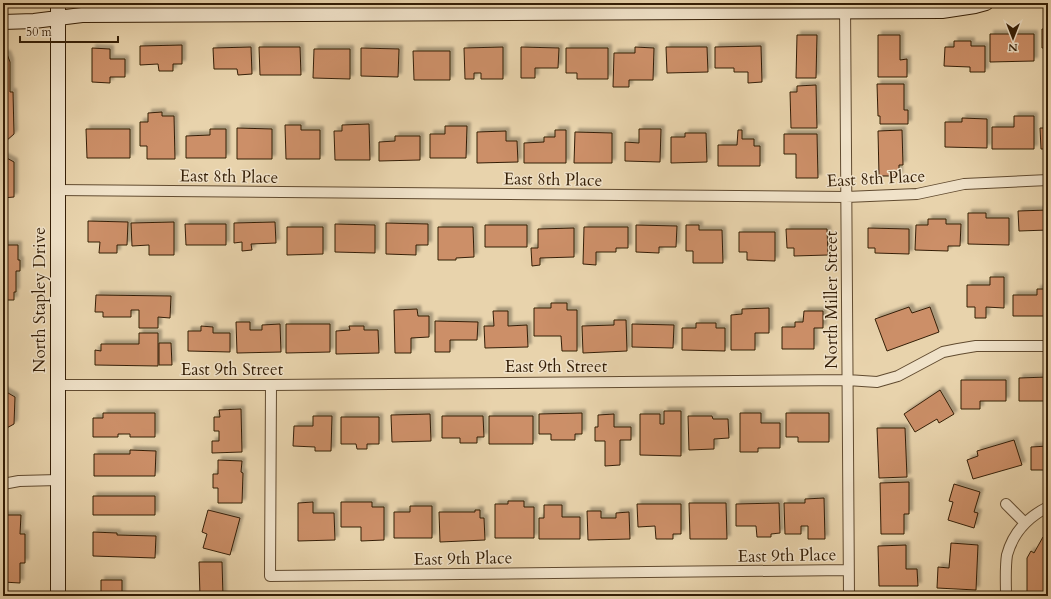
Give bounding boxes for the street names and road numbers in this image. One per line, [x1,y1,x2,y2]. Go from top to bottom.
street label: East 8th Place [179,164,279,189]
street label: East 8th Place [826,164,926,193]
street label: East 8th Place [503,167,603,192]
street label: North Stapley Drive [28,227,51,373]
street label: North Miller Street [820,230,843,369]
street label: East 9th Street [505,355,608,378]
street label: East 9th Street [181,358,284,381]
street label: East 9th Place [737,543,837,568]
street label: East 9th Place [413,546,513,571]

